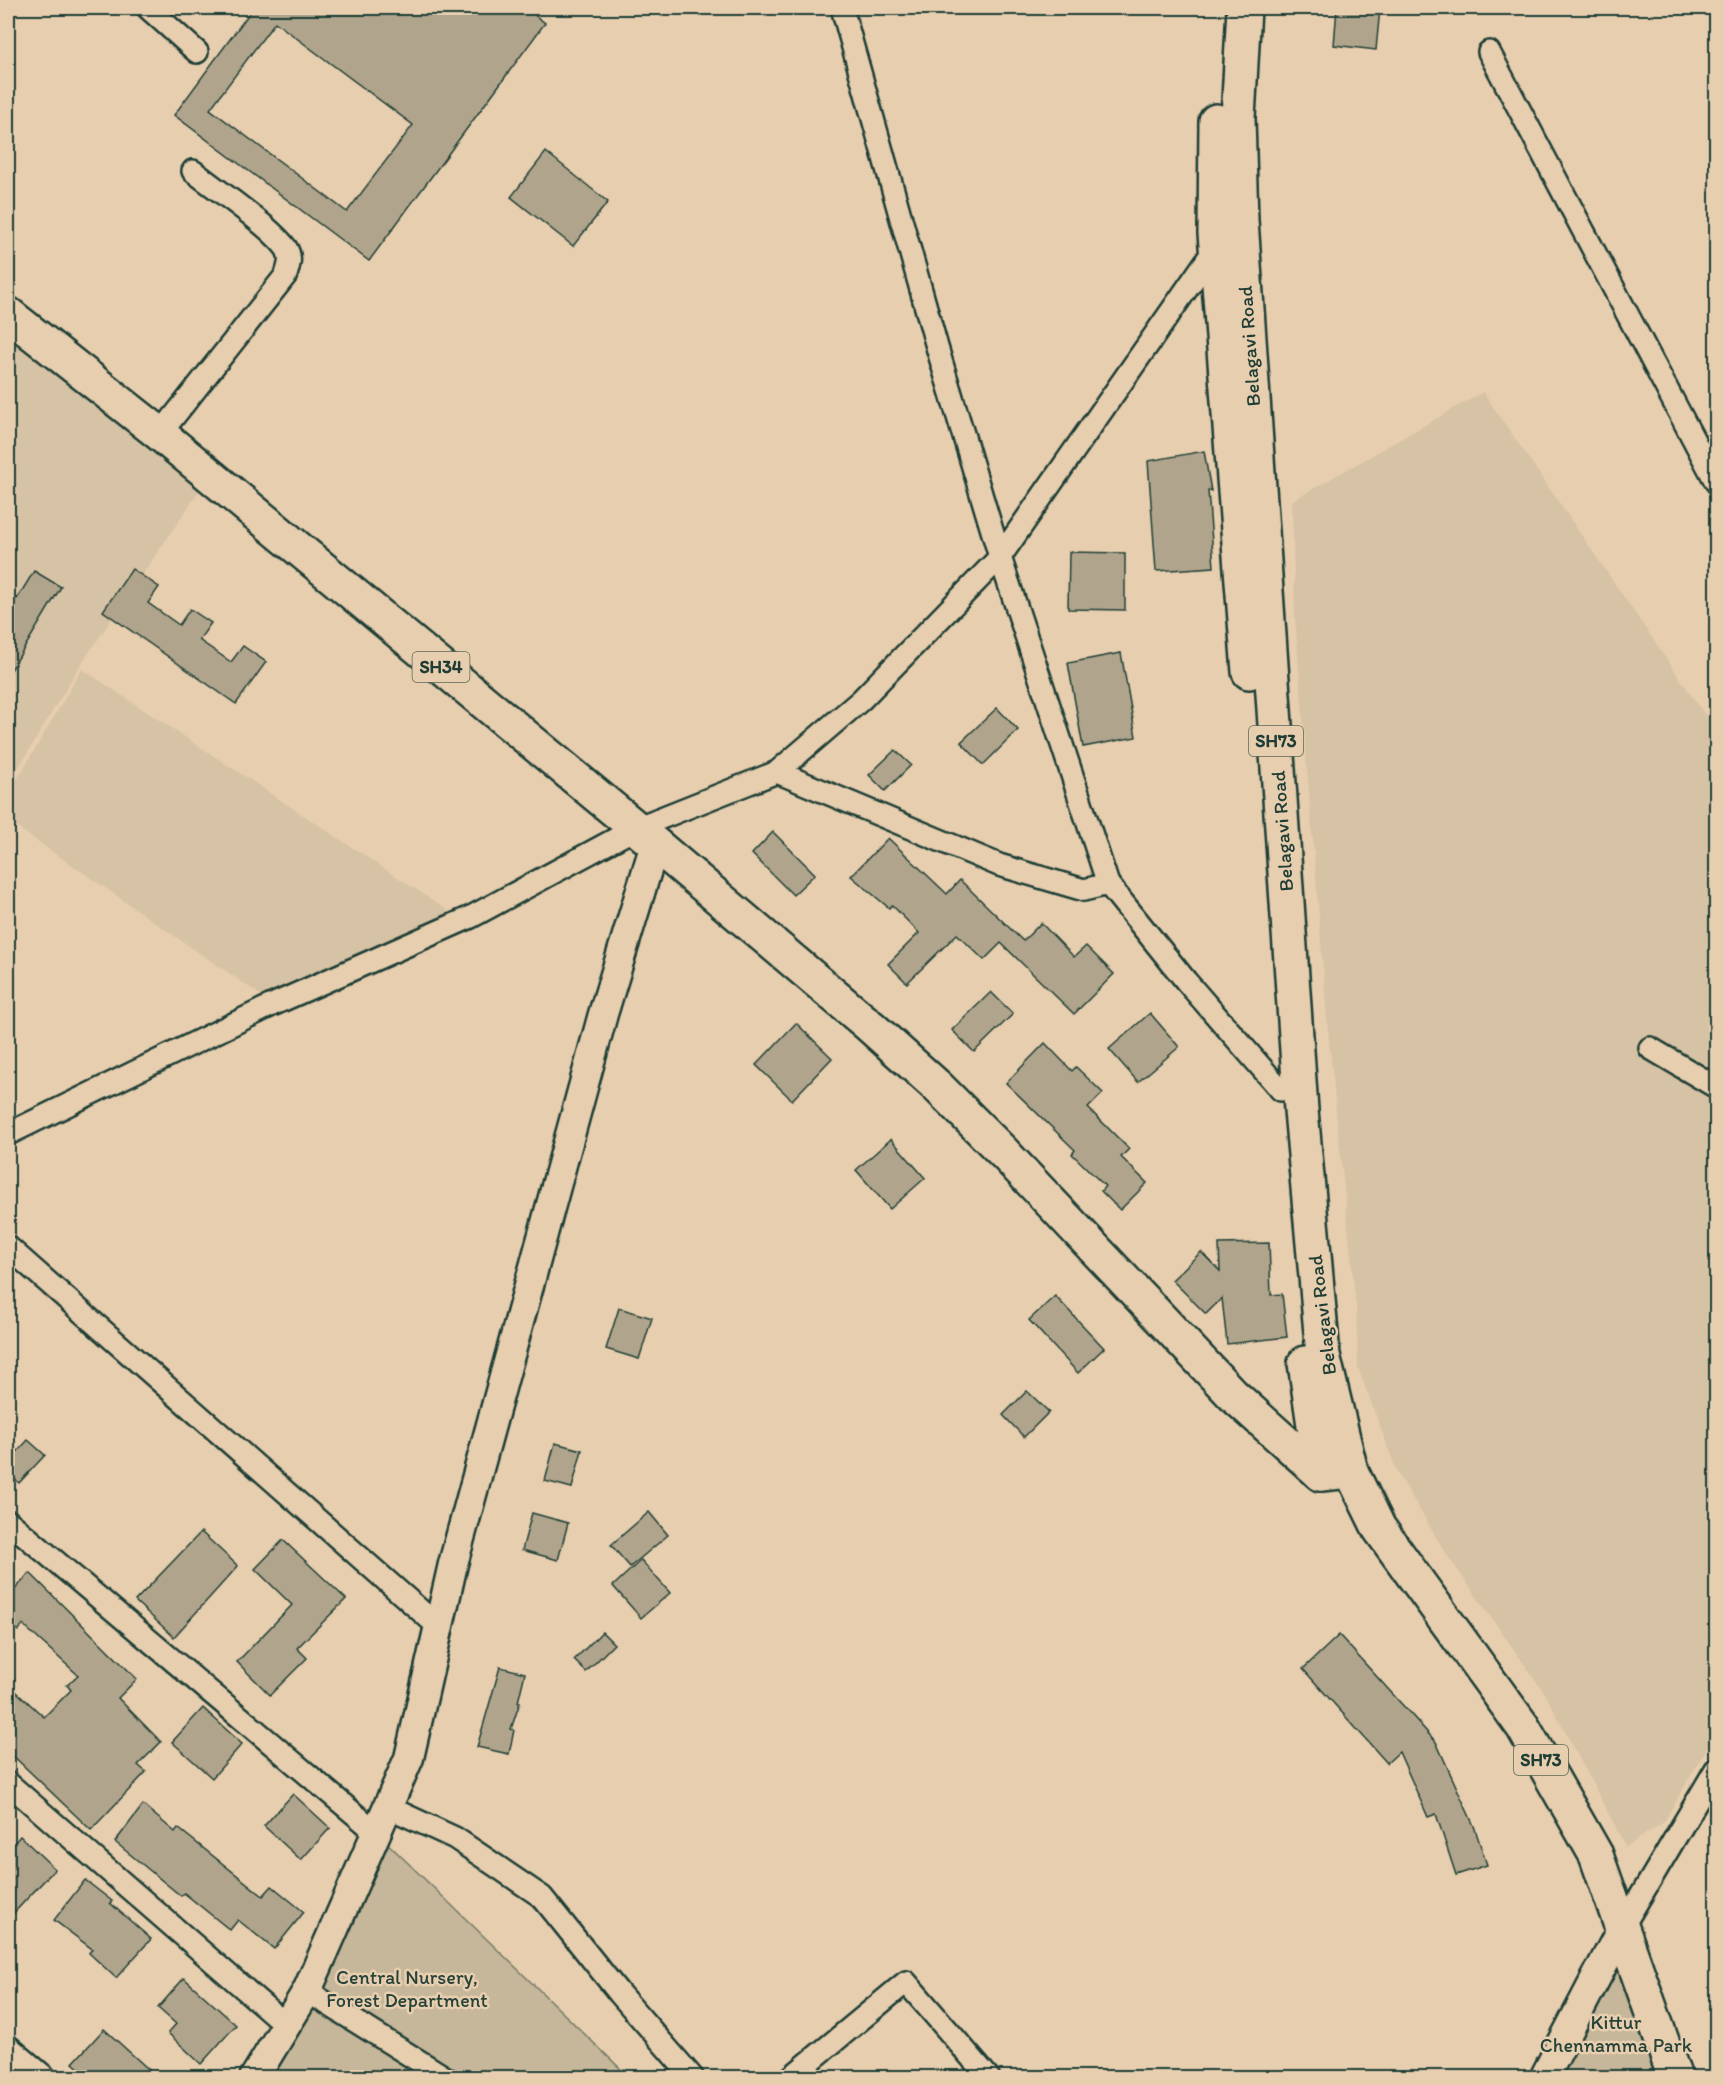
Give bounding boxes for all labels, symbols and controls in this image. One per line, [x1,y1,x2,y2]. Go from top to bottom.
street label: Belagavi Road [1233,285,1265,407]
road number: SH34 [412,652,470,682]
road number: SH73 [1249,726,1303,756]
street label: Belagavi Road [1266,770,1298,892]
street label: Belagavi Road [1303,1253,1341,1377]
road number: SH73 [1514,1745,1568,1775]
park label: Central Nursery, Forest Department [326,1965,488,2012]
park label: Kittur Chennamma Park [1540,2010,1693,2057]

